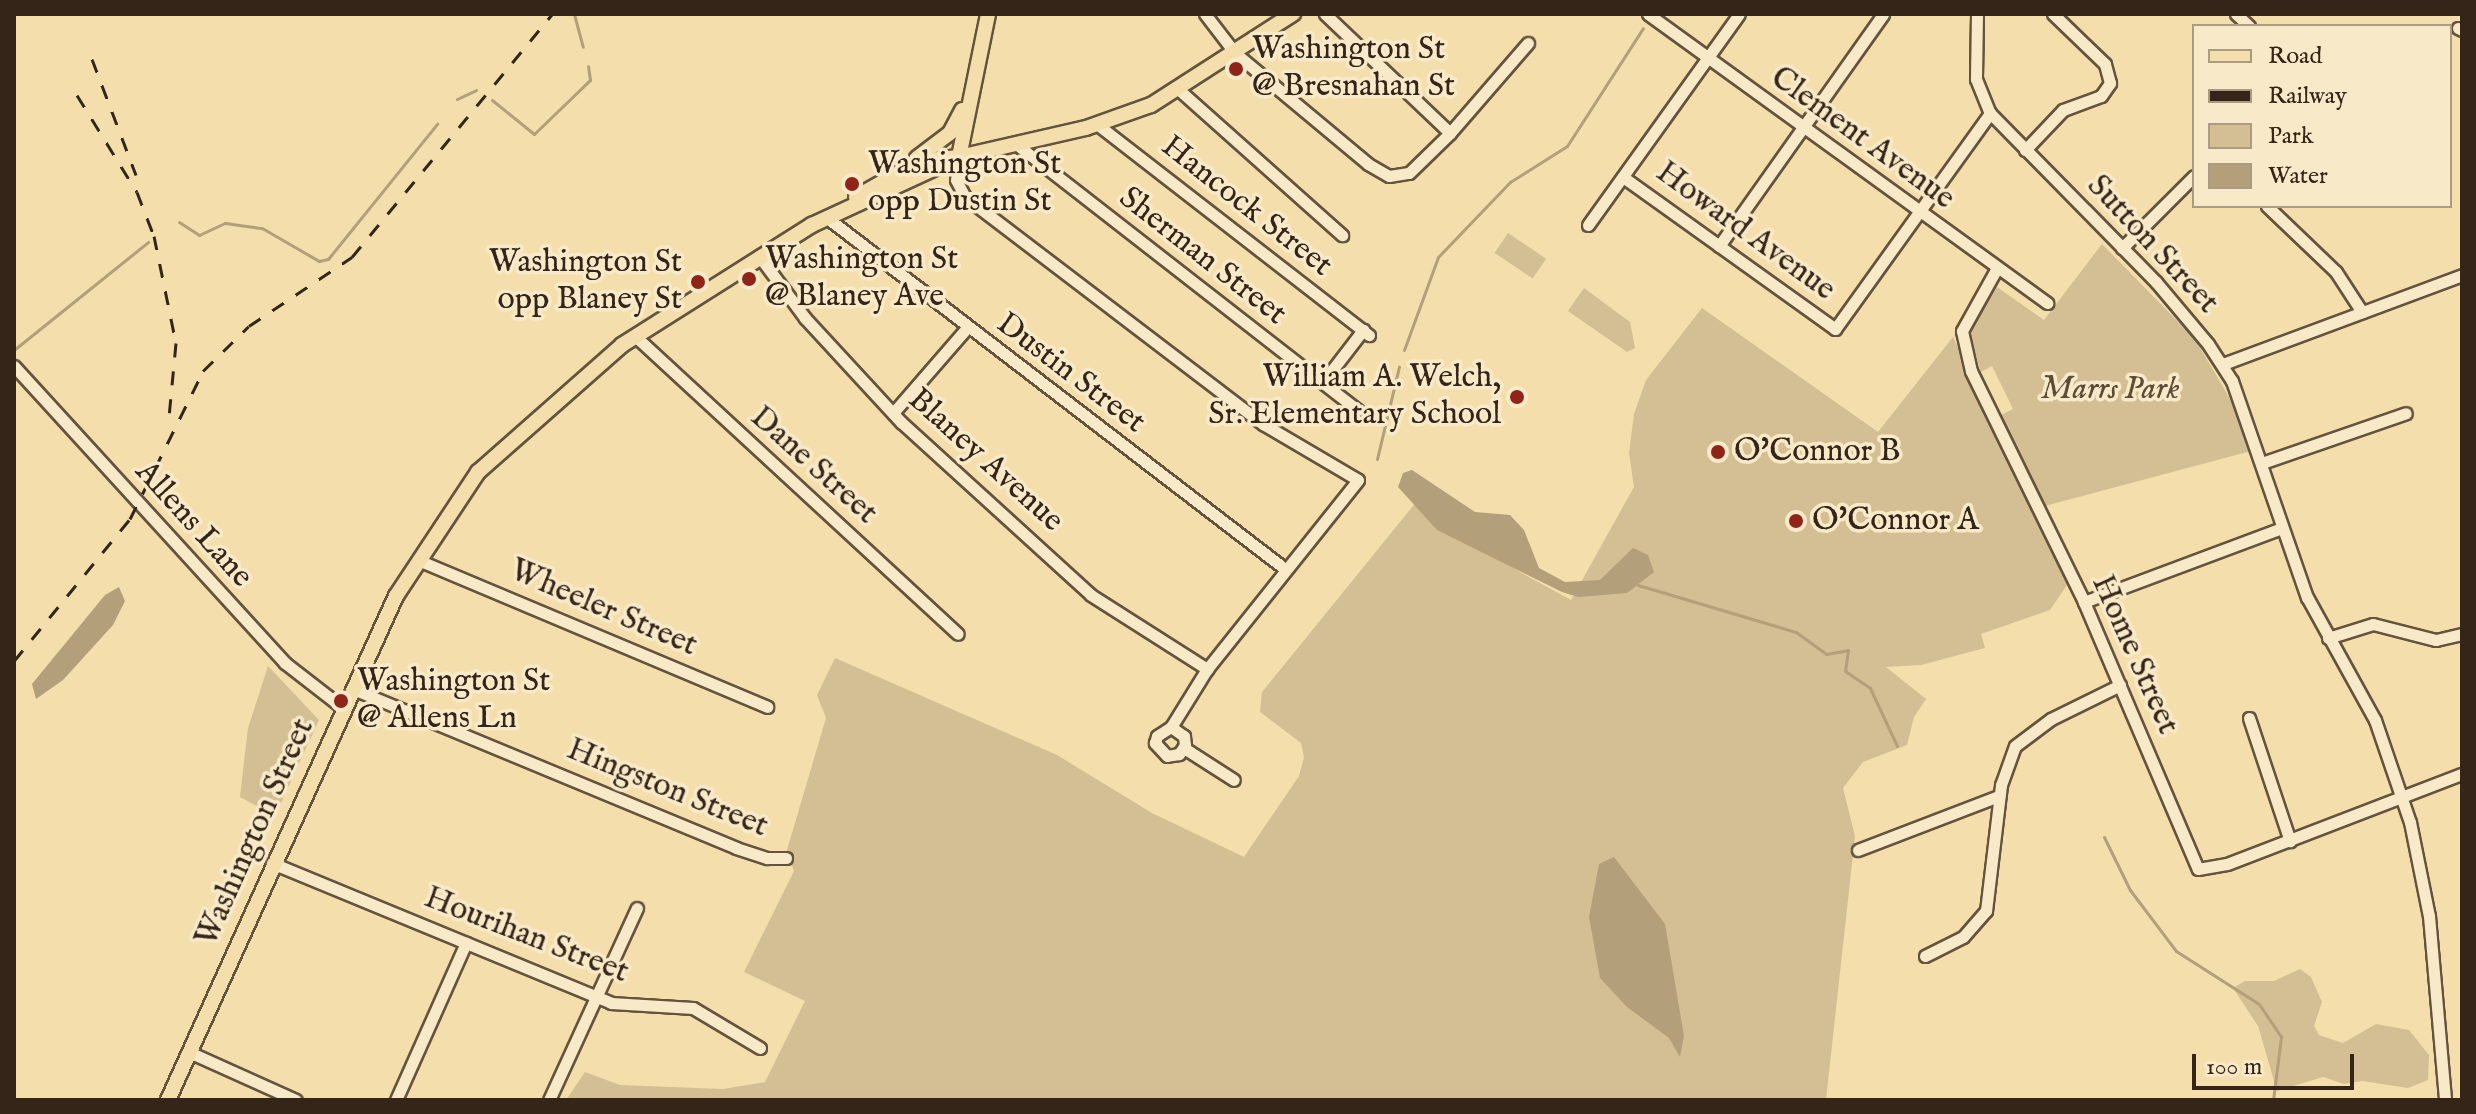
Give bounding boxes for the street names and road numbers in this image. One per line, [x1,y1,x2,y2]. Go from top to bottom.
street label: Clement Avenue [1762,59,1962,219]
street label: Hancock Street [1153,128,1339,286]
street label: Howard Avenue [1648,154,1842,310]
street label: Sutton Street [2078,168,2226,322]
street label: Sherman Street [1111,180,1293,334]
street label: Dustin Street [988,306,1152,442]
street label: Blaney Avenue [899,381,1071,541]
street label: Dane Street [742,399,884,533]
street label: Allens Lane [126,454,260,596]
street label: Wheeler Street [504,552,702,666]
street label: Home Street [2082,570,2186,740]
street label: Washington Street [189,713,323,953]
street label: Hingston Street [561,731,773,847]
street label: Hourihan Street [419,879,633,993]

